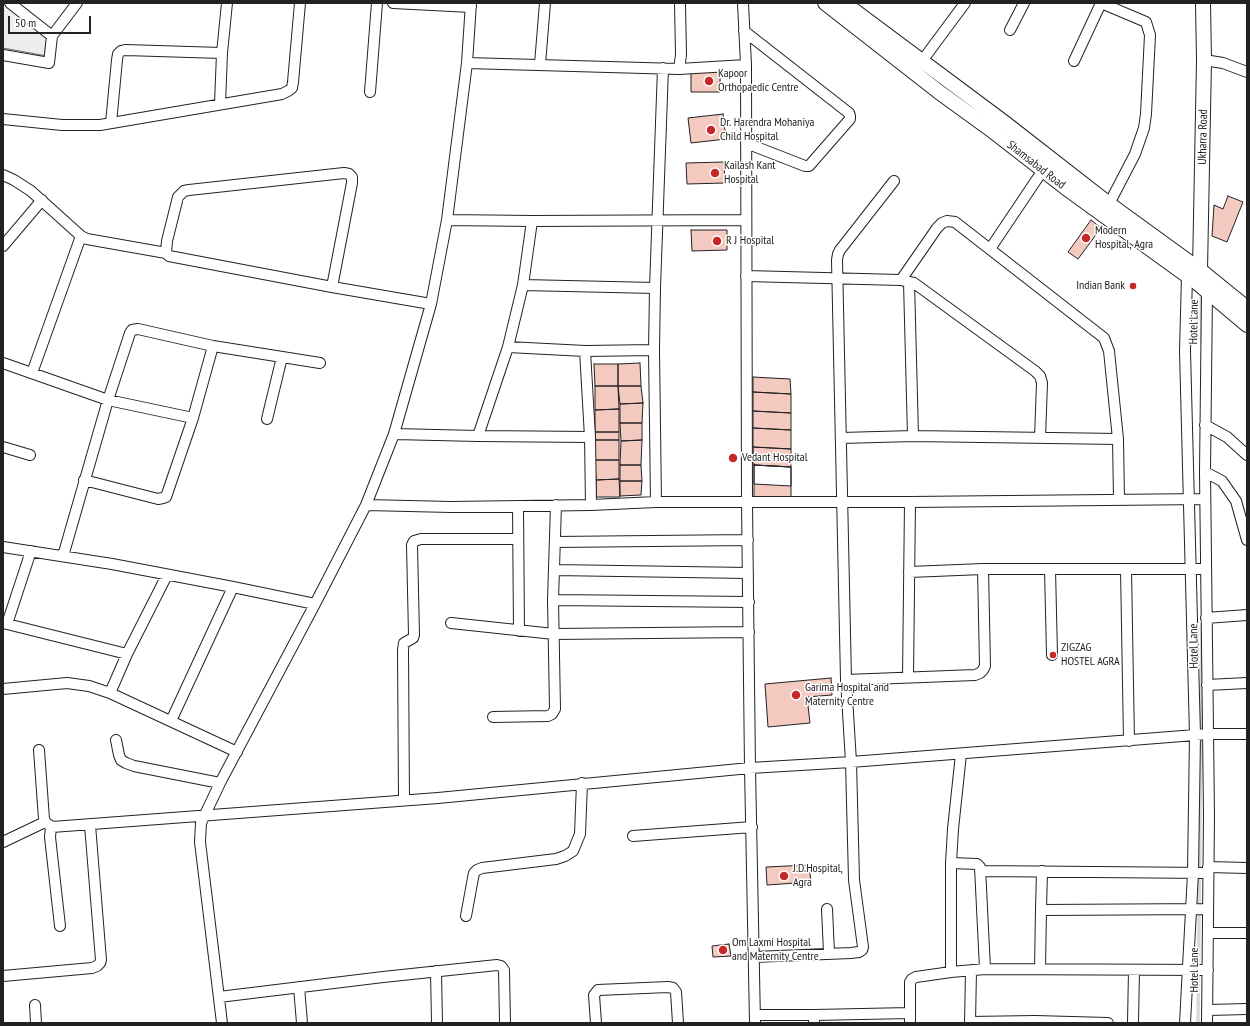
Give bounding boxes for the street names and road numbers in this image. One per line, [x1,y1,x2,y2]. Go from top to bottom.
street label: Ukharra Road [1195,109,1211,165]
street label: Shamsabad Road [1004,138,1068,192]
street label: Hotel Lane [1186,299,1202,345]
street label: Hotel Lane [1186,623,1202,669]
street label: Hotel Lane [1188,948,1202,992]

